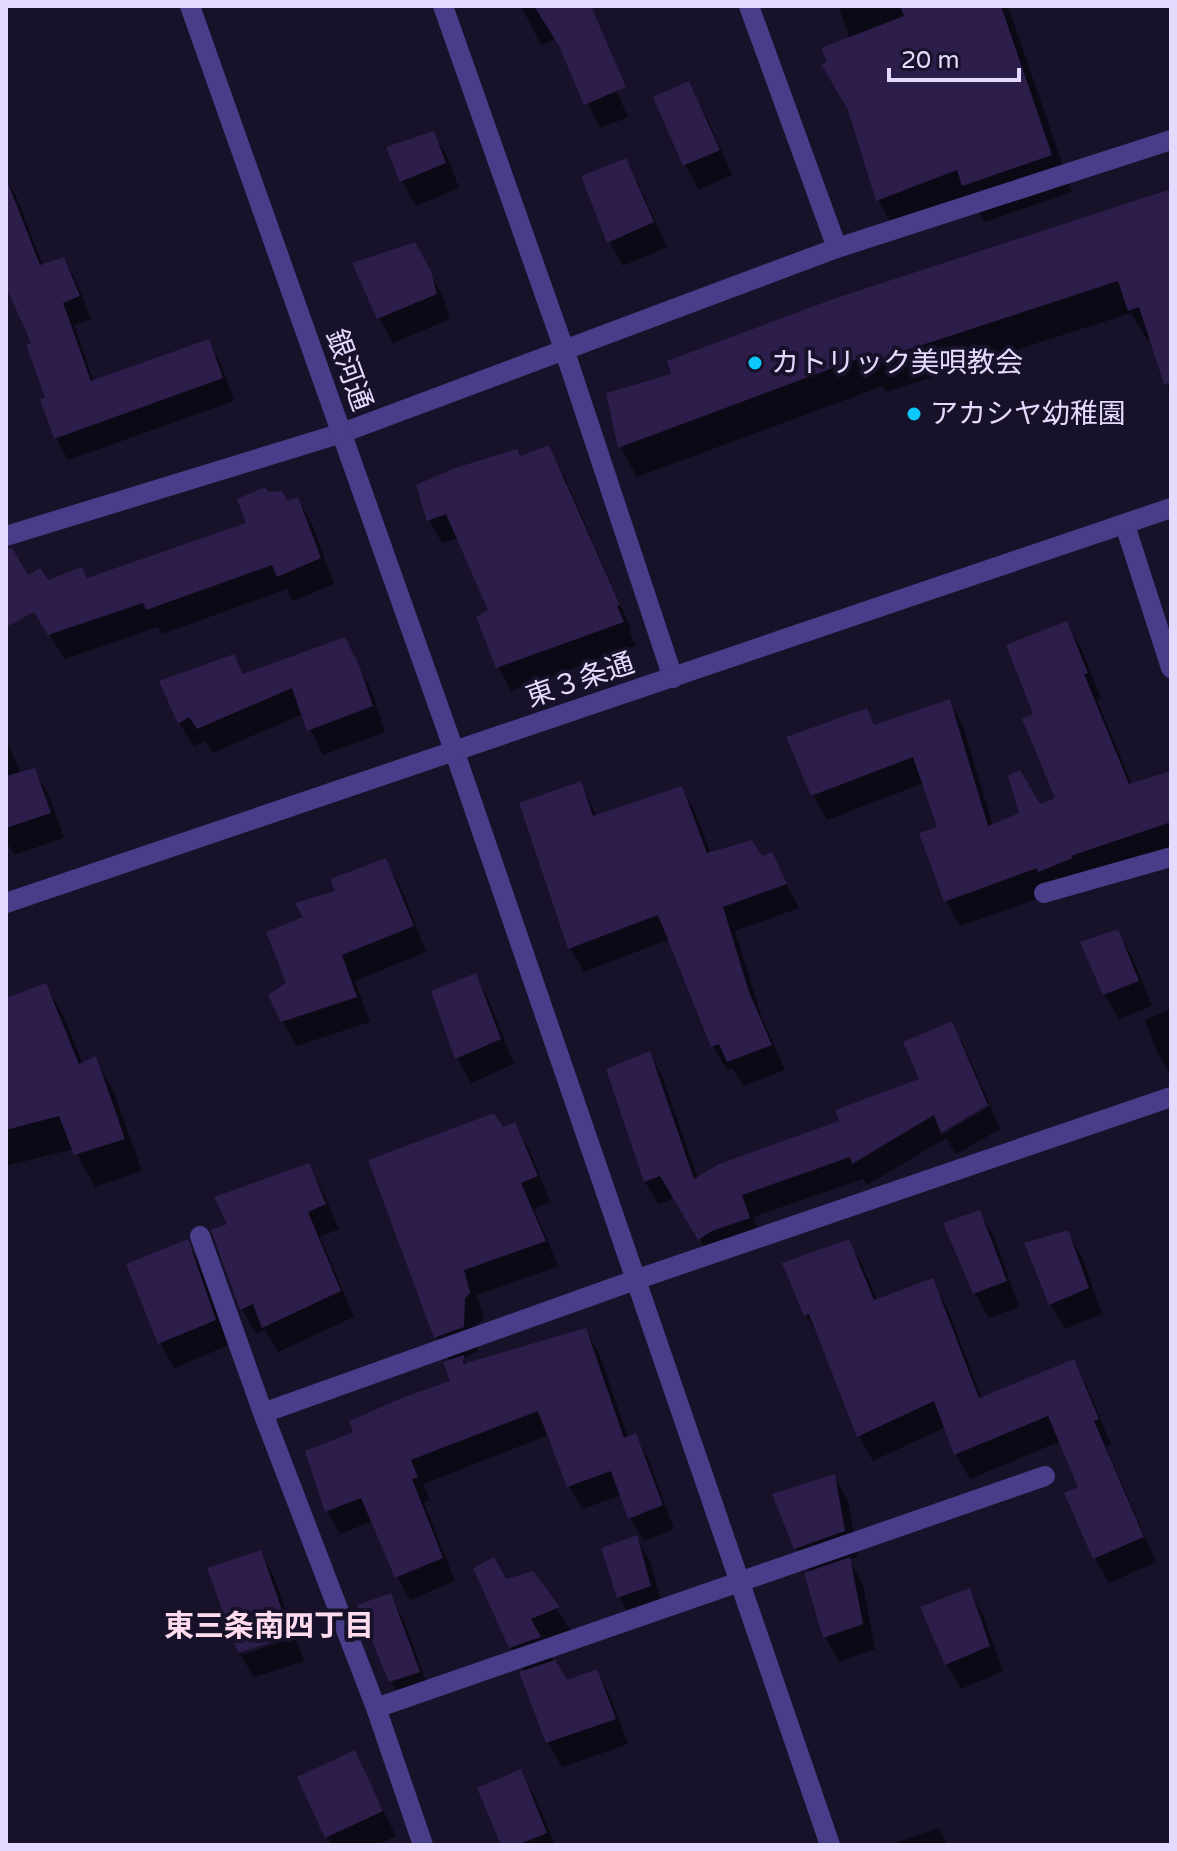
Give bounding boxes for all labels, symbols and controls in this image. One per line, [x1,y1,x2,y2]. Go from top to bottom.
scale bar [889,32,1019,82]
text: 20 m [901,46,959,75]
street label: 銀河通 [319,325,379,415]
place label: カトリック美唄教会 [771,346,1023,380]
marker: カトリック美唄教会 [746,354,764,372]
place label: アカシヤ幼稚園 [930,397,1126,431]
marker: アカシヤ幼稚園 [905,405,923,423]
street label: 東３条通 [522,646,638,714]
district label: 東三条南四丁目 [164,1608,374,1645]

